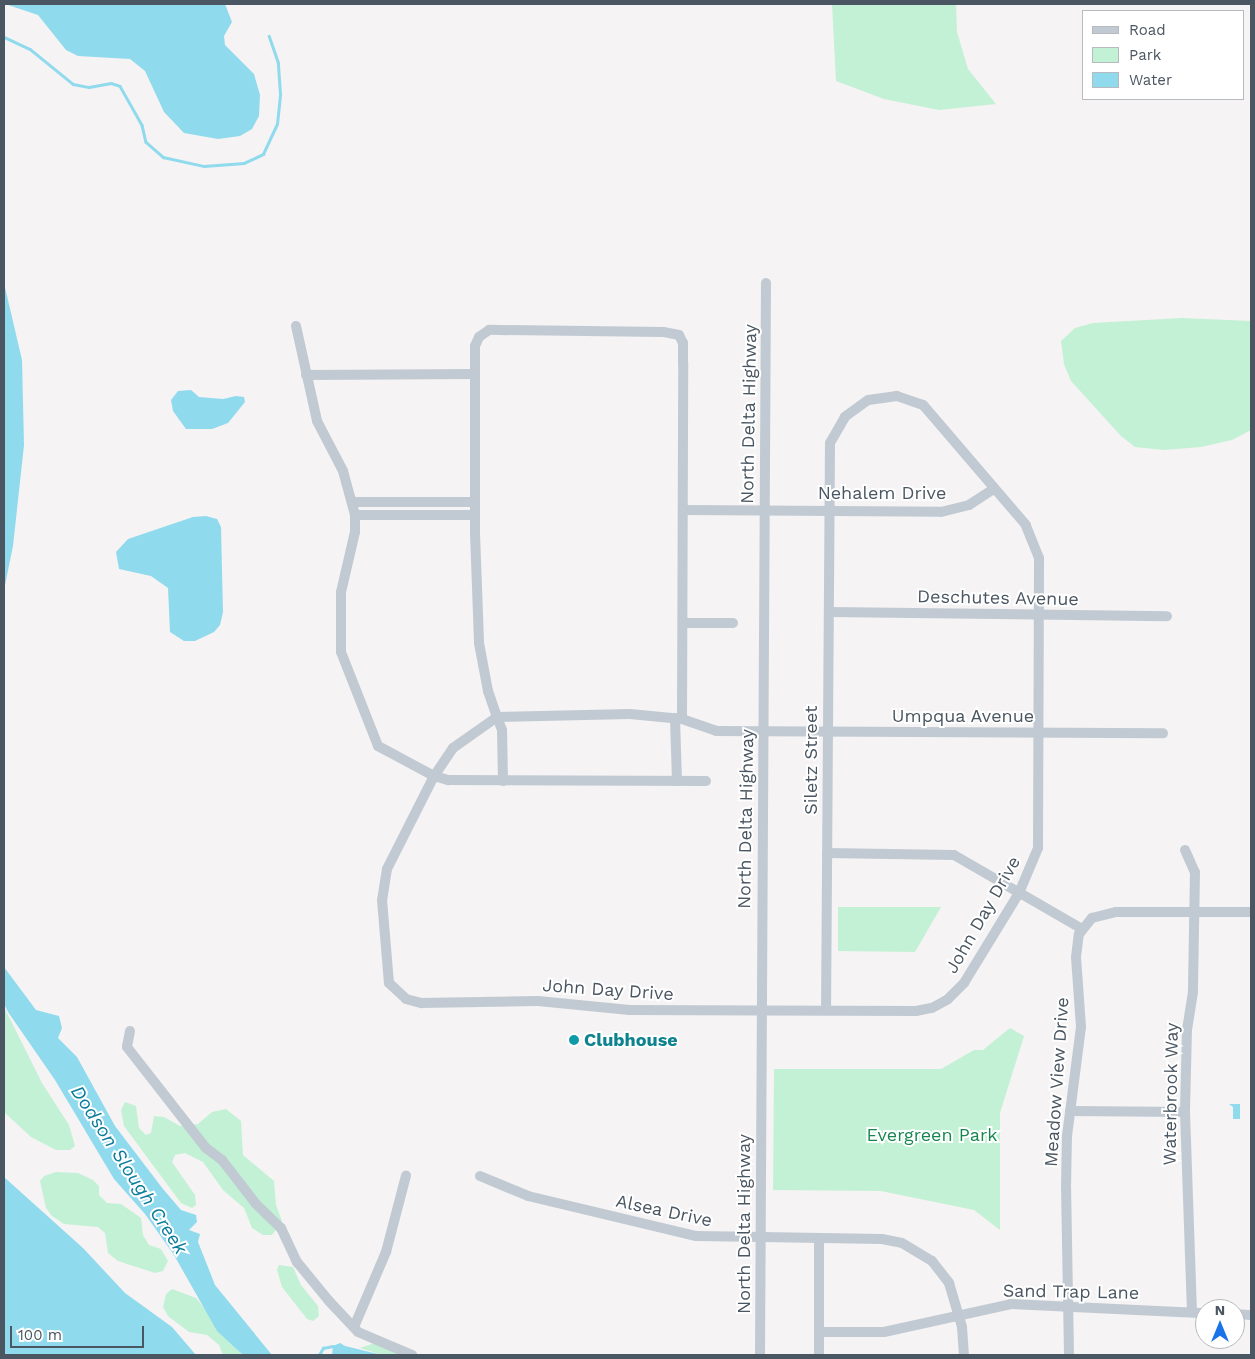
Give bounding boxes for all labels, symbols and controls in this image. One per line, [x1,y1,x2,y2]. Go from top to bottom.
legend [1082,10,1245,100]
text: Road [1129,21,1166,39]
text: Park [1129,46,1161,64]
text: Water [1129,71,1172,89]
street label: North Delta Highway [737,324,761,504]
street label: Nehalem Drive [818,482,946,504]
street label: Deschutes Avenue [917,586,1079,610]
street label: Siletz Street [800,705,822,815]
street label: Umpqua Avenue [891,705,1035,727]
street label: North Delta Highway [734,729,758,909]
street label: John Day Drive [941,852,1025,978]
street label: John Day Drive [541,975,675,1005]
street label: Meadow View Drive [1040,996,1074,1168]
street label: Waterbrook Way [1159,1022,1183,1166]
place label: Clubhouse [584,1029,678,1051]
marker: Clubhouse [568,1034,580,1046]
water label: Dodson Slough Creek [66,1081,192,1259]
park label: Evergreen Park [867,1124,997,1146]
street label: North Delta Highway [733,1134,755,1314]
street label: Alsea Drive [614,1190,714,1232]
street label: Sand Trap Lane [1002,1280,1140,1304]
north arrow [1195,1299,1245,1349]
text: N [1215,1302,1225,1318]
scale bar [12,1316,146,1348]
text: 100 m [18,1326,62,1344]

